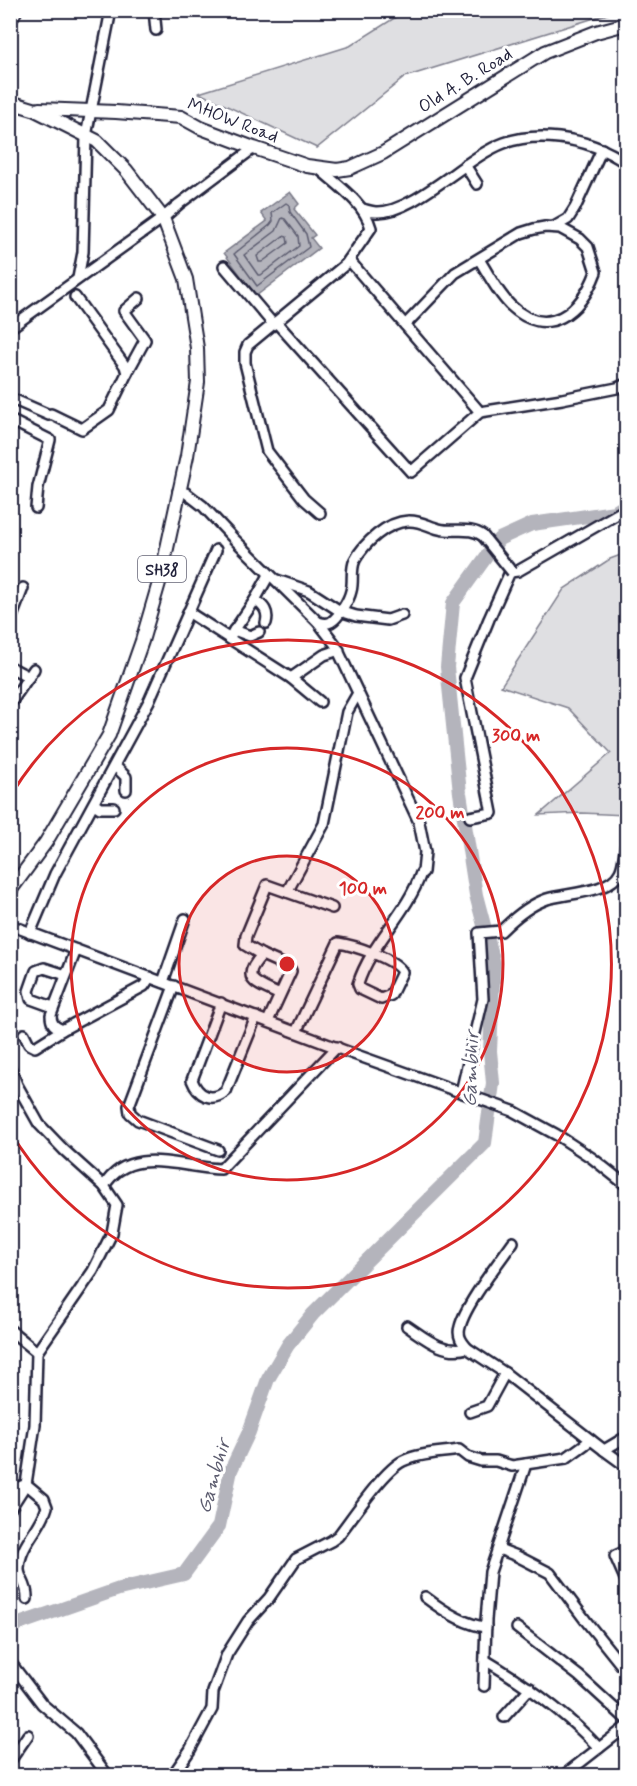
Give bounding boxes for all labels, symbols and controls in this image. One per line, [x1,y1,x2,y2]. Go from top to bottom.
street label: Old A. B. Road [414,42,517,119]
street label: MHOW Road [184,93,282,149]
road number: SH38 [138,556,186,582]
text: 300 m [492,724,540,748]
text: 200 m [415,801,465,825]
text: 100 m [339,877,387,901]
centre of rings [277,954,297,974]
water label: Gambhir [457,1028,486,1107]
water label: Gambhir [191,1434,239,1517]

